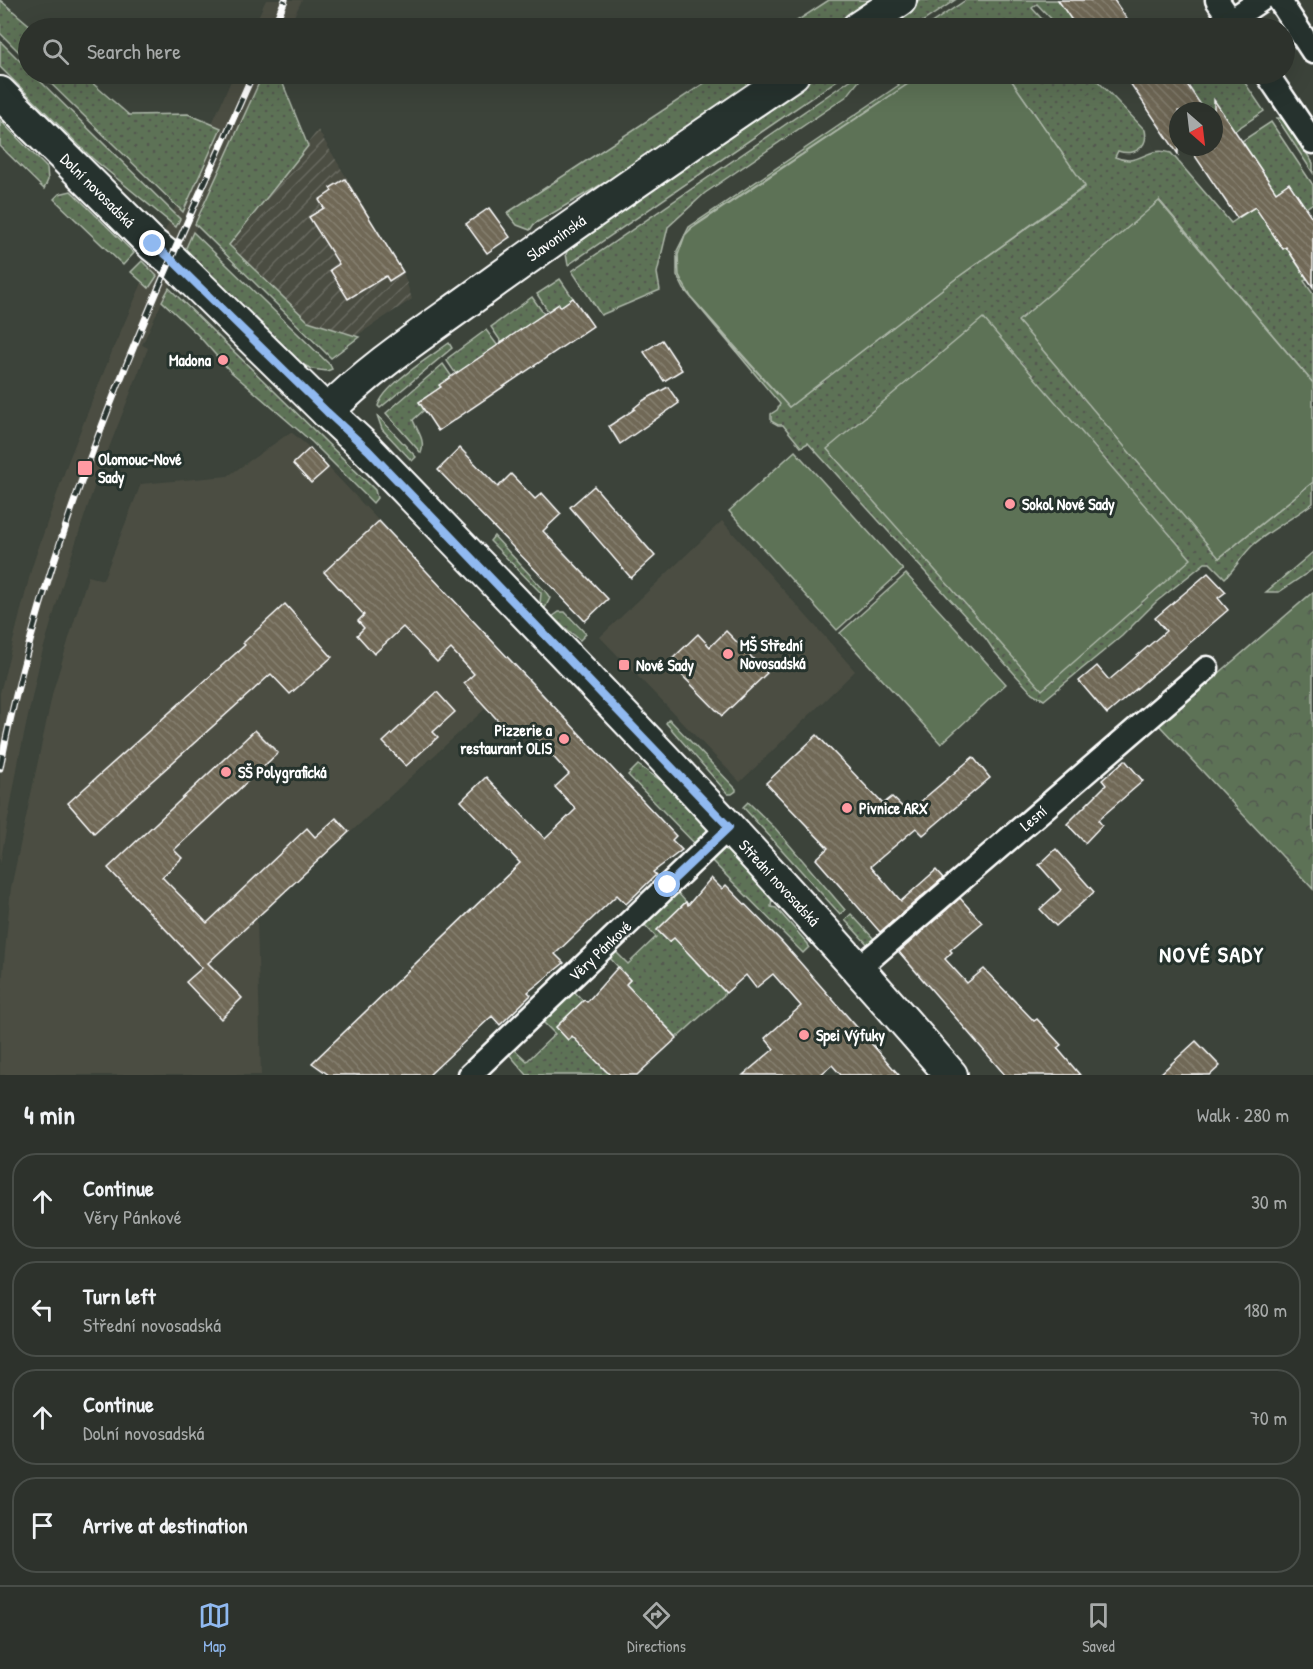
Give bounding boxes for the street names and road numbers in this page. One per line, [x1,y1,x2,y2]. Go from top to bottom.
street label: Dolní novosadská [56,148,140,232]
street label: Slavonínská [522,209,590,266]
street label: Lesní [1015,800,1051,836]
street label: Střední novosadská [734,834,825,931]
street label: Věry Pánkové [564,915,637,986]

